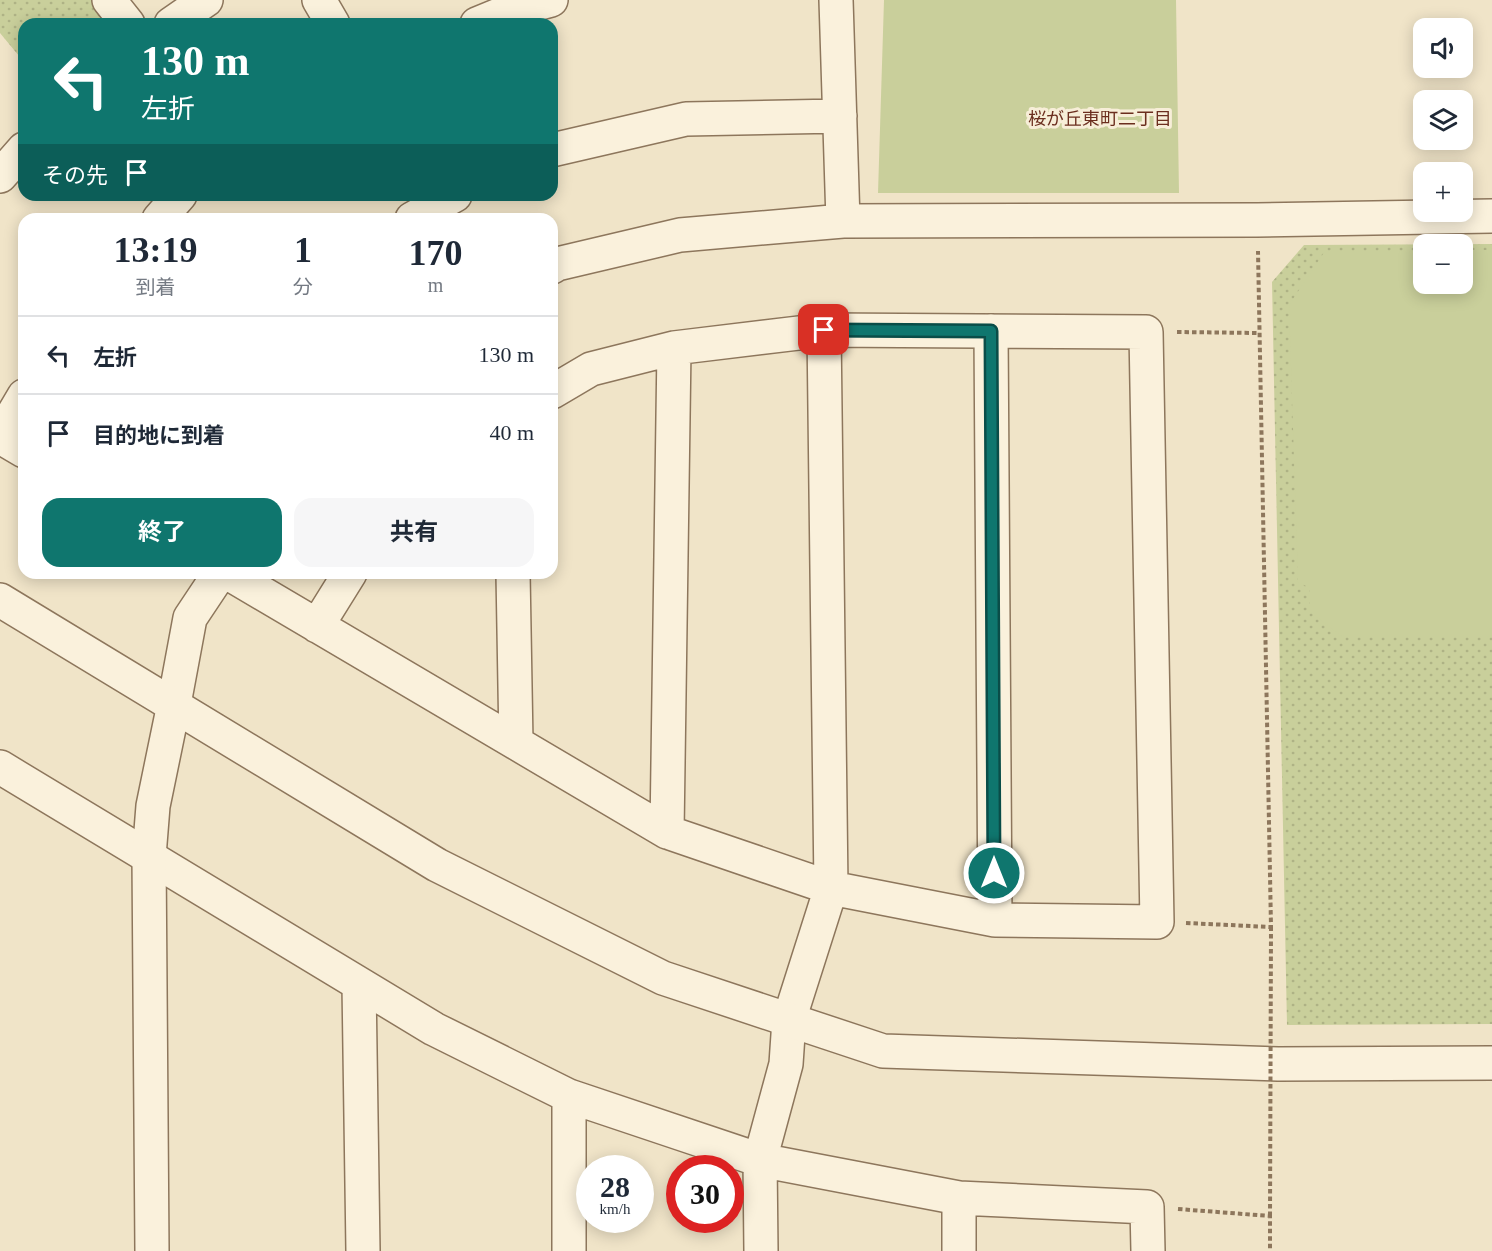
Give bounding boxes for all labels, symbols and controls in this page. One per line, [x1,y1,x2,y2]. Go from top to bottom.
map controls [1413,18,1473,294]
button: sound [1413,18,1473,78]
text: 130 m [141,38,250,84]
icon: left [42,42,120,120]
button: layers [1413,90,1473,150]
text: 左折 [141,94,195,124]
district label: 桜が丘東町二丁目 [1028,109,1172,129]
icon: arrive [120,156,153,189]
button: + [1413,162,1473,222]
text: その先 [42,163,108,188]
text: 13:19 [114,230,198,270]
text: 1 [294,230,312,270]
text: 170 [409,233,463,273]
button: − [1413,234,1473,294]
text: m [428,274,443,296]
text: 到着 [136,276,176,298]
text: 分 [293,276,313,298]
pin [798,304,849,355]
icon: arrive [807,313,840,346]
icon: left [42,339,75,372]
text: 130 m [478,342,534,367]
text: 左折 [93,345,137,370]
icon: arrive [42,417,75,450]
text: 40 m [489,420,534,445]
text: 目的地に到着 [93,423,225,448]
button: 終了 [42,498,282,567]
button: 共有 [294,498,534,567]
position arrow [962,841,1026,905]
speed limit sign: 30 [666,1155,744,1233]
text: 28 [600,1170,630,1203]
text: km/h [600,1201,630,1217]

